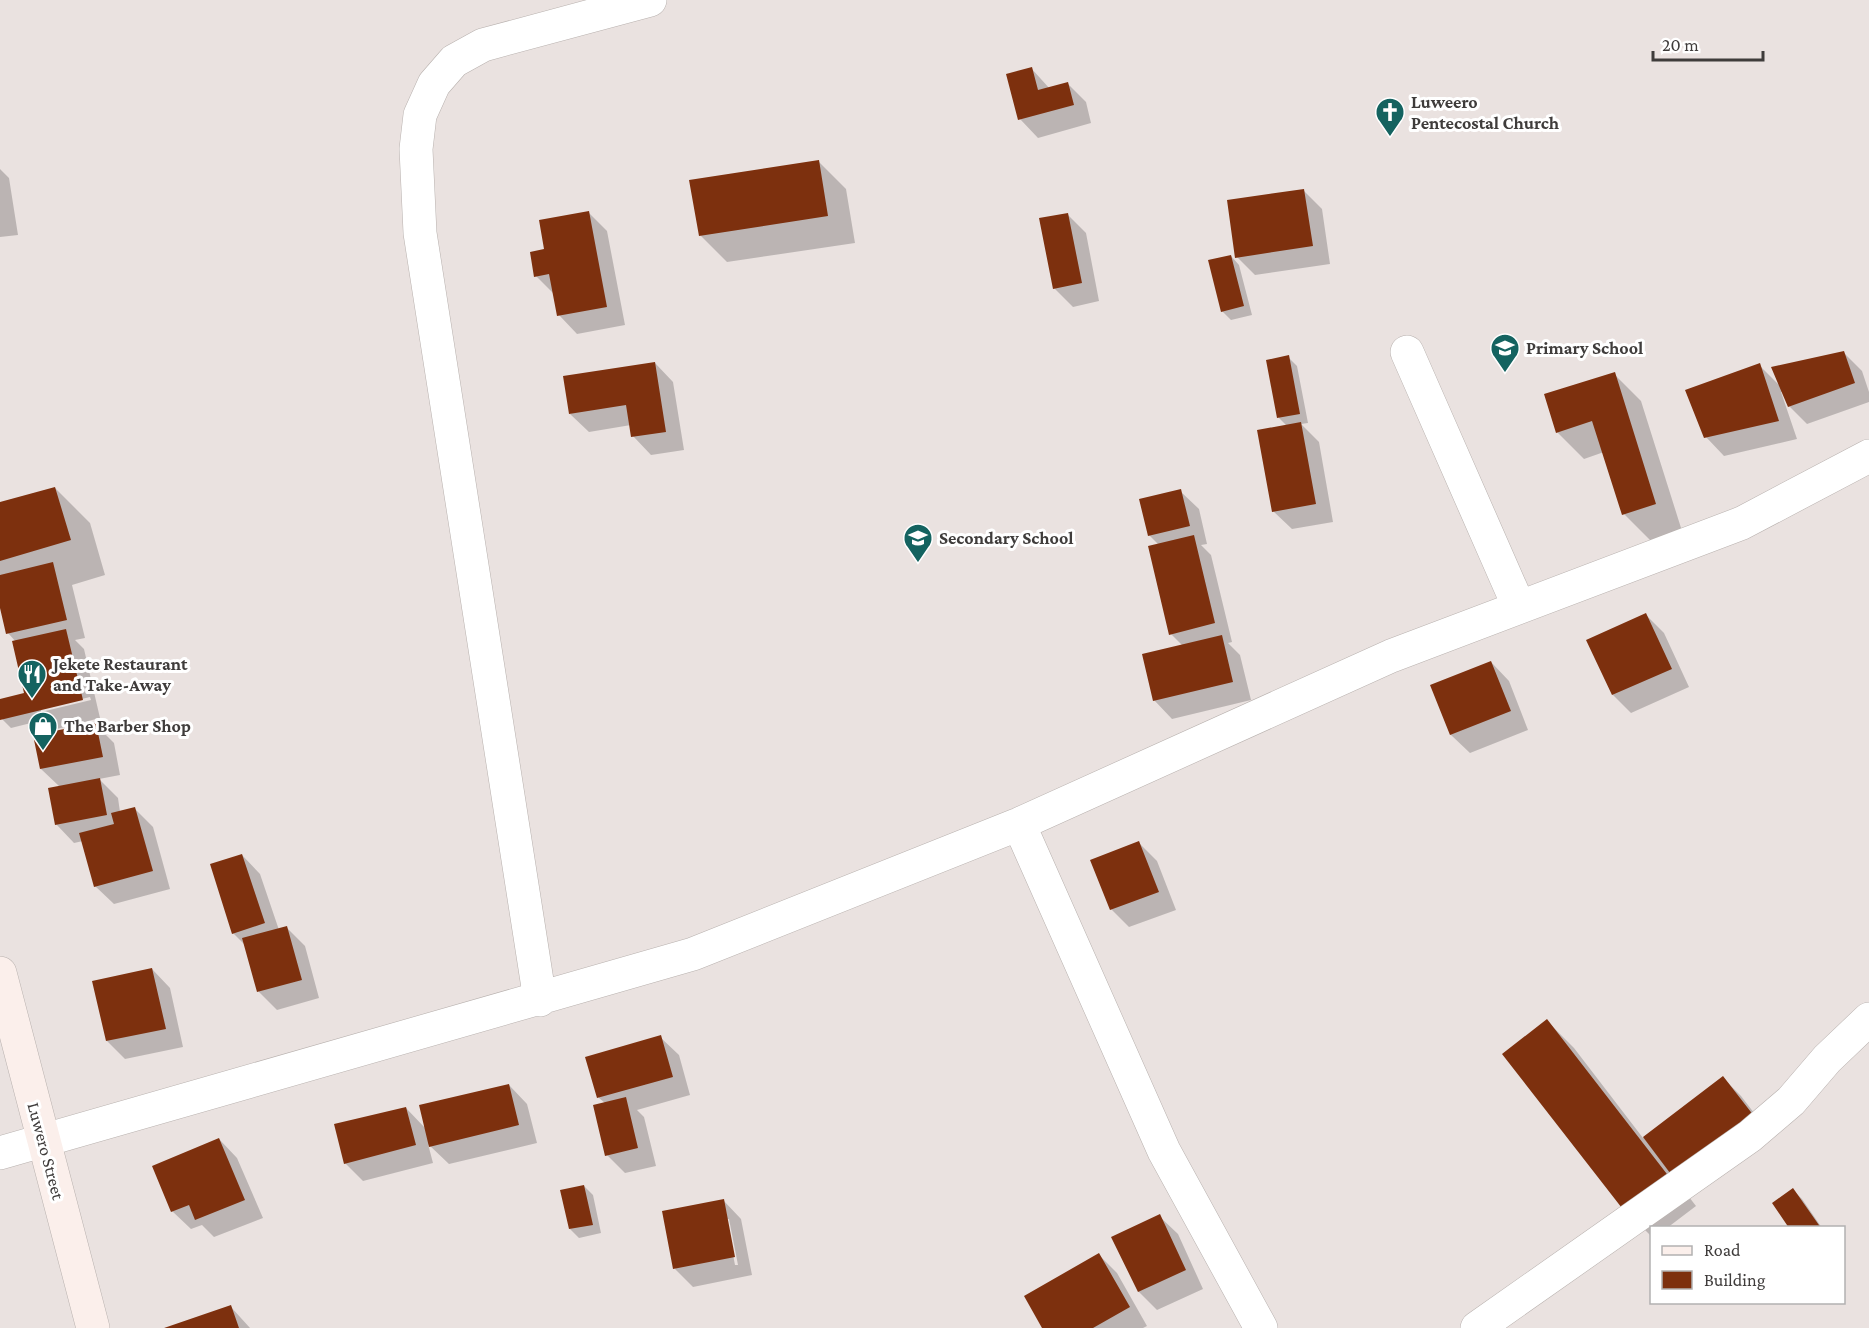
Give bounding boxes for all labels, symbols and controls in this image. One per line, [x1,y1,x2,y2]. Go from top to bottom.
scale bar [1653,24,1762,62]
text: 20 m [1662,35,1699,55]
place label: Luweero Pentecostal Church [1411,92,1560,133]
church icon: Luweero Pentecostal Church [1374,96,1406,138]
school or university icon: Primary School [1489,332,1521,374]
place label: Primary School [1526,338,1643,358]
school or university icon: Secondary School [902,522,934,564]
place label: Secondary School [939,528,1074,548]
place label: Jekete Restaurant and Take-Away [51,654,188,695]
restaurant icon: Jekete Restaurant and Take-Away [16,658,48,700]
shop icon: The Barber Shop [27,710,59,752]
place label: The Barber Shop [64,716,191,736]
street label: Luwero Street [23,1100,69,1203]
legend [1650,1226,1845,1304]
text: Road [1704,1240,1741,1260]
text: Building [1704,1270,1766,1290]

